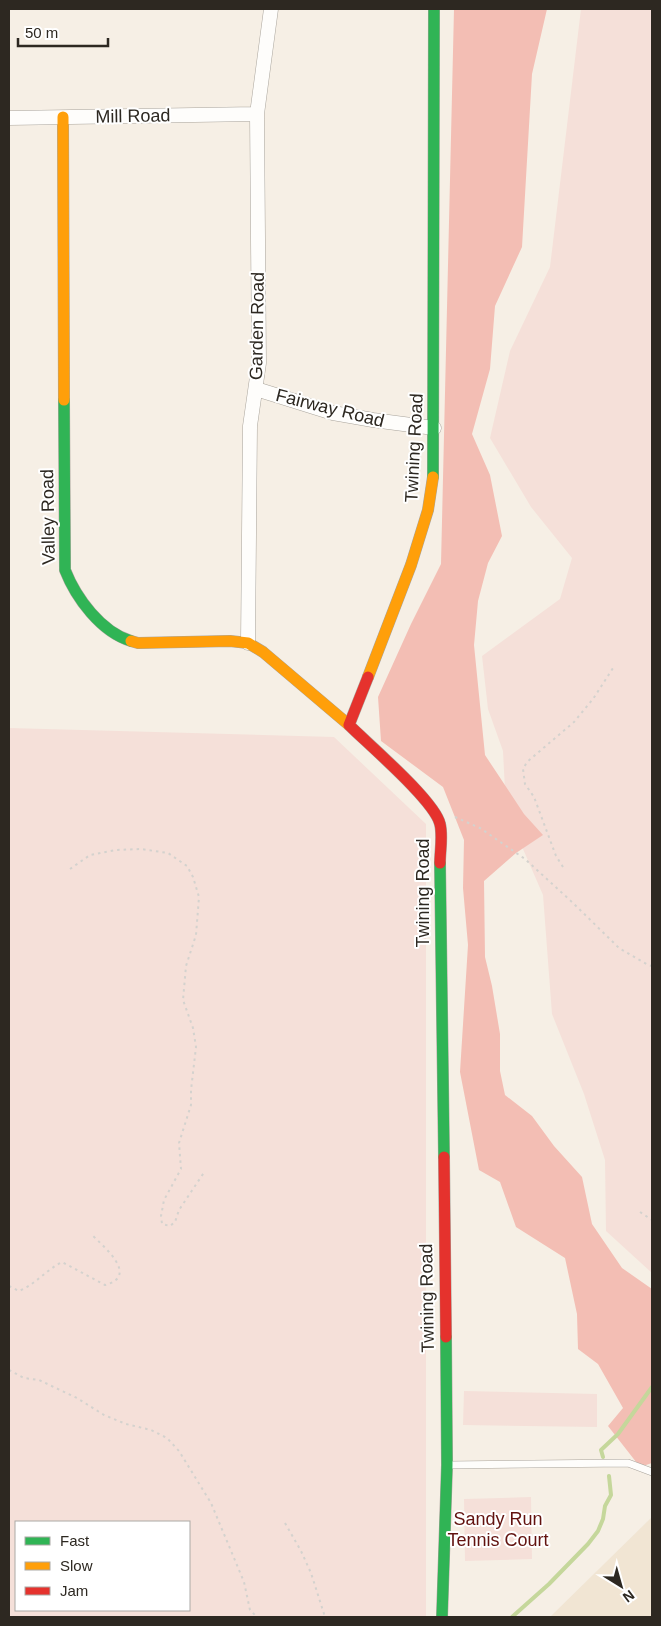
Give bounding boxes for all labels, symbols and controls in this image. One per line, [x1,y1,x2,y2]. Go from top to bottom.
scale bar [18,15,108,47]
text: 50 m [25,24,58,41]
street label: Mill Road [95,105,171,127]
street label: Garden Road [246,272,268,380]
street label: Fairway Road [274,385,386,431]
street label: Twining Road [401,393,427,503]
street label: Valley Road [37,469,59,565]
street label: Twining Road [413,838,433,948]
street label: Twining Road [416,1243,438,1353]
park label: Sandy Run Tennis Court [447,1509,549,1550]
legend [15,1521,190,1611]
text: Fast [60,1532,90,1549]
text: Slow [60,1557,93,1574]
north arrow [596,1561,646,1611]
text: Jam [60,1582,88,1599]
text: N [620,1587,638,1606]

